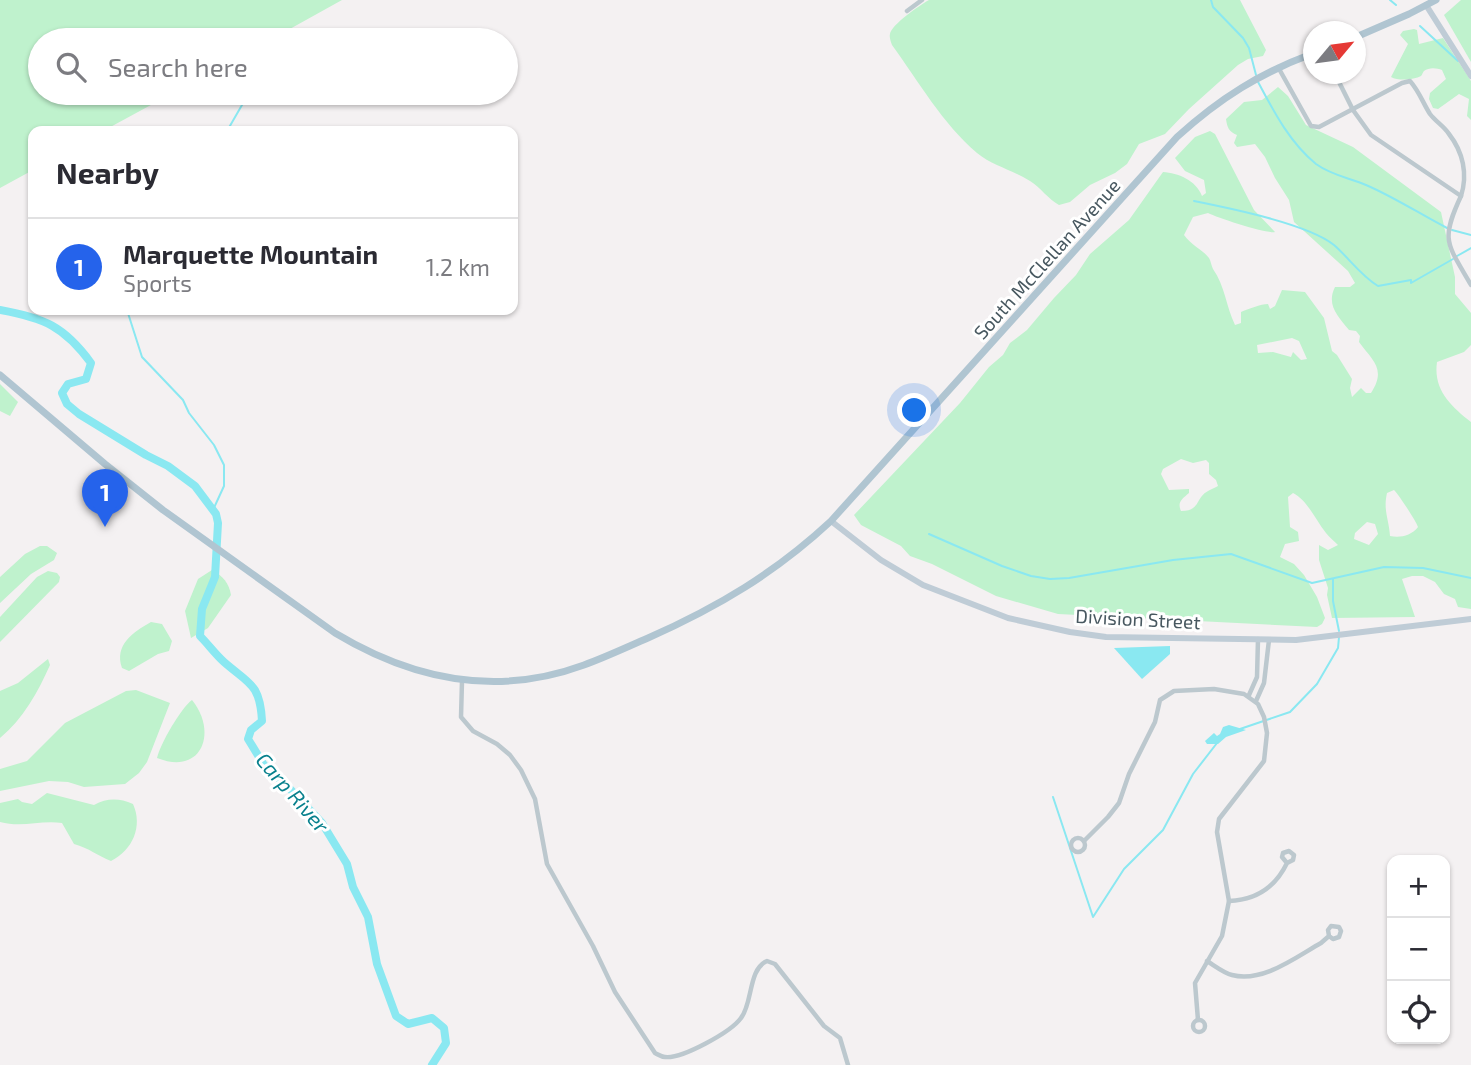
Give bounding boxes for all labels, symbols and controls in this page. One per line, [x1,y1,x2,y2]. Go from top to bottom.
north arrow [1303,21,1366,84]
search box [28,28,518,105]
icon: search [52,48,90,86]
text: Search here [108,51,248,82]
text: Nearby [56,154,159,190]
street label: South McClellan Avenue [969,174,1125,344]
text: Marquette Mountain [123,238,378,269]
text: 1 [74,253,84,281]
text: 1.2 km [426,253,490,281]
text: Sports [123,269,192,297]
your location [897,393,931,427]
pin: 1 [82,469,128,527]
street label: Division Street [1075,604,1201,633]
water label: Carp River [252,747,335,838]
map controls [1387,855,1450,1044]
button: + [1387,855,1450,918]
button: − [1387,918,1450,981]
button: locate [1387,981,1450,1044]

